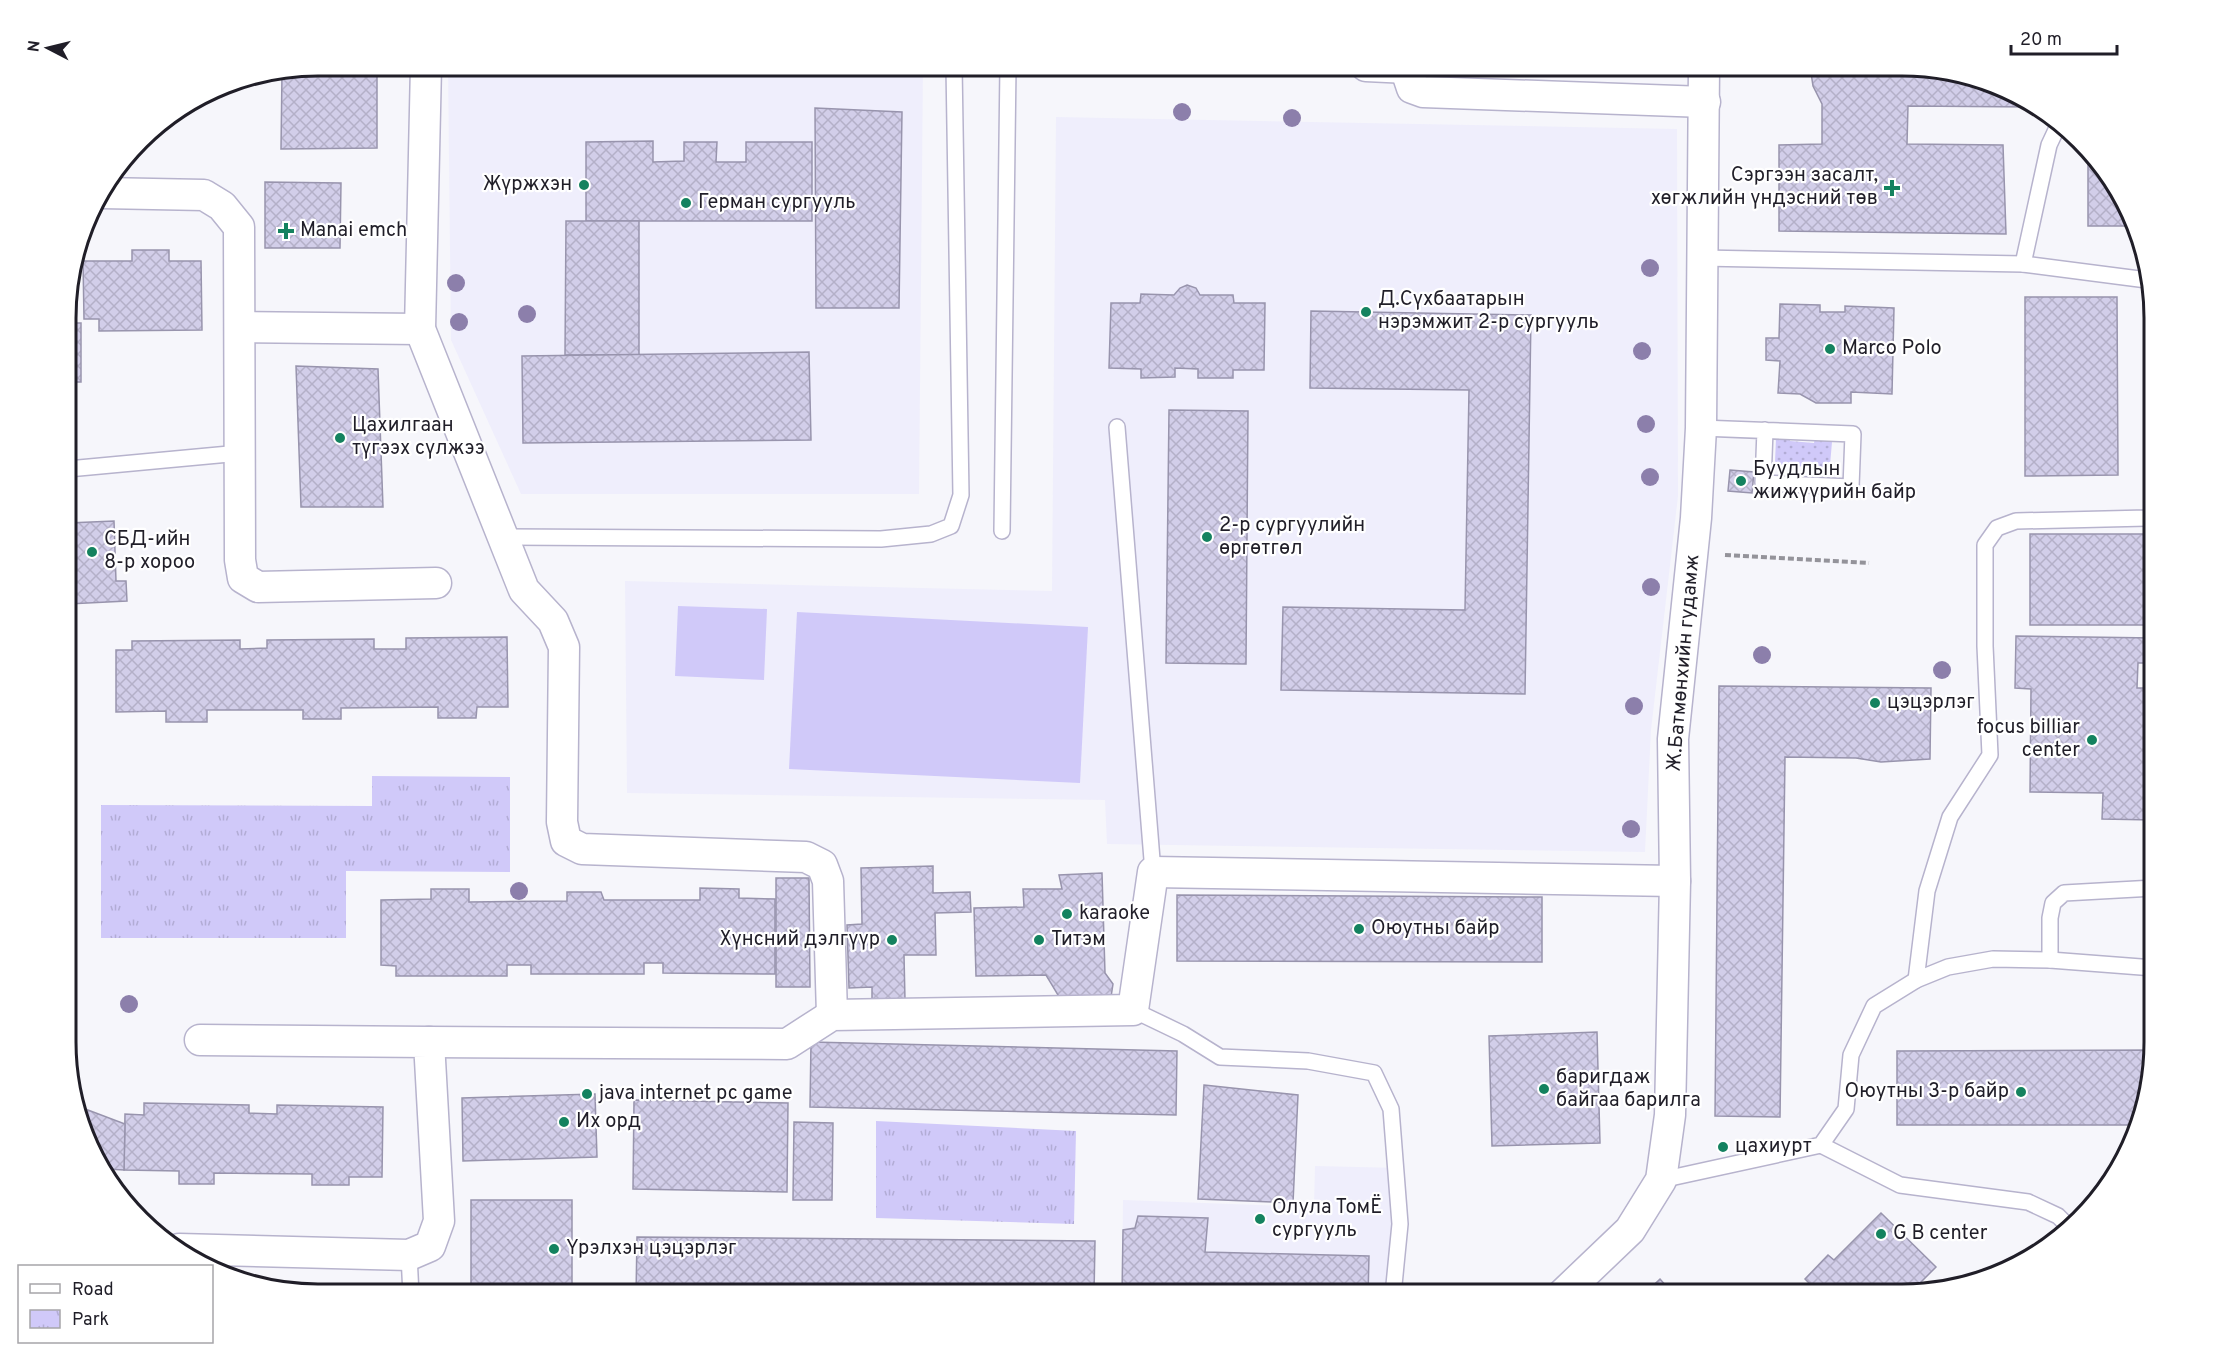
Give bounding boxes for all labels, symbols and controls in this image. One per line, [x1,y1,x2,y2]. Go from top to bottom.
north arrow [18,18,78,78]
scale bar [2011,18,2118,56]
text: 20 m [2020,29,2062,52]
text: N [24,39,46,53]
place label: Сэргээн засалт, хөгжлийн үндэсний төв [1651,163,1878,212]
place label: Жүржхэн [483,172,572,198]
marker: Жүржхэн [577,178,591,192]
marker: Сэргээн засалт, хөгжлийн үндэсний төв [1883,179,1901,197]
place label: Герман сургууль [698,190,856,216]
marker: Герман сургууль [679,196,693,210]
place label: Manai emch [300,218,407,244]
marker: Manai emch [277,222,295,240]
place label: Д.Сүхбаатарын нэрэмжит 2-р сургууль [1378,287,1599,336]
marker: Д.Сүхбаатарын нэрэмжит 2-р сургууль [1359,305,1373,319]
place label: Marco Polo [1842,336,1942,362]
marker: Marco Polo [1823,342,1837,356]
place label: Цахилгаан түгээх сүлжээ [352,413,485,462]
marker: Цахилгаан түгээх сүлжээ [333,431,347,445]
place label: Буудлын жижүүрийн байр [1753,457,1916,506]
marker: Буудлын жижүүрийн байр [1734,474,1748,488]
place label: 2-р сургуулийн өргөтгөл [1219,513,1365,562]
place label: СБД-ийн 8-р хороо [104,527,195,576]
marker: 2-р сургуулийн өргөтгөл [1200,530,1214,544]
marker: СБД-ийн 8-р хороо [85,545,99,559]
street label: Ж.Батмөнхийн гудамж [1662,553,1706,773]
place label: цэцэрлэг [1887,690,1975,716]
marker: цэцэрлэг [1868,696,1882,710]
place label: focus billiar center [1977,715,2080,764]
marker: focus billiar center [2085,733,2099,747]
place label: karaoke [1079,901,1150,927]
marker: karaoke [1060,907,1074,921]
place label: Оюутны байр [1371,916,1500,942]
marker: Оюутны байр [1352,922,1366,936]
place label: Хүнсний дэлгүүр [719,927,880,953]
place label: Титэм [1051,927,1106,953]
marker: Хүнсний дэлгүүр [885,933,899,947]
marker: Титэм [1032,933,1046,947]
place label: баригдаж байгаа барилга [1556,1065,1701,1114]
place label: Оюутны 3-р байр [1845,1079,2009,1105]
place label: java internet pc game [598,1081,793,1107]
marker: баригдаж байгаа барилга [1537,1082,1551,1096]
marker: Оюутны 3-р байр [2014,1085,2028,1099]
marker: java internet pc game [580,1087,594,1101]
place label: Их орд [576,1109,641,1135]
marker: Их орд [557,1115,571,1129]
place label: цахиурт [1735,1134,1812,1160]
marker: цахиурт [1716,1140,1730,1154]
place label: Олула ТомЁ сургууль [1272,1194,1382,1244]
marker: Олула ТомЁ сургууль [1253,1212,1267,1226]
place label: G B center [1893,1221,1988,1247]
marker: G B center [1874,1227,1888,1241]
place label: Үрэлхэн цэцэрлэг [566,1236,737,1262]
marker: Үрэлхэн цэцэрлэг [547,1242,561,1256]
legend [18,1265,213,1343]
text: Road [72,1279,114,1302]
text: Park [72,1309,109,1332]

